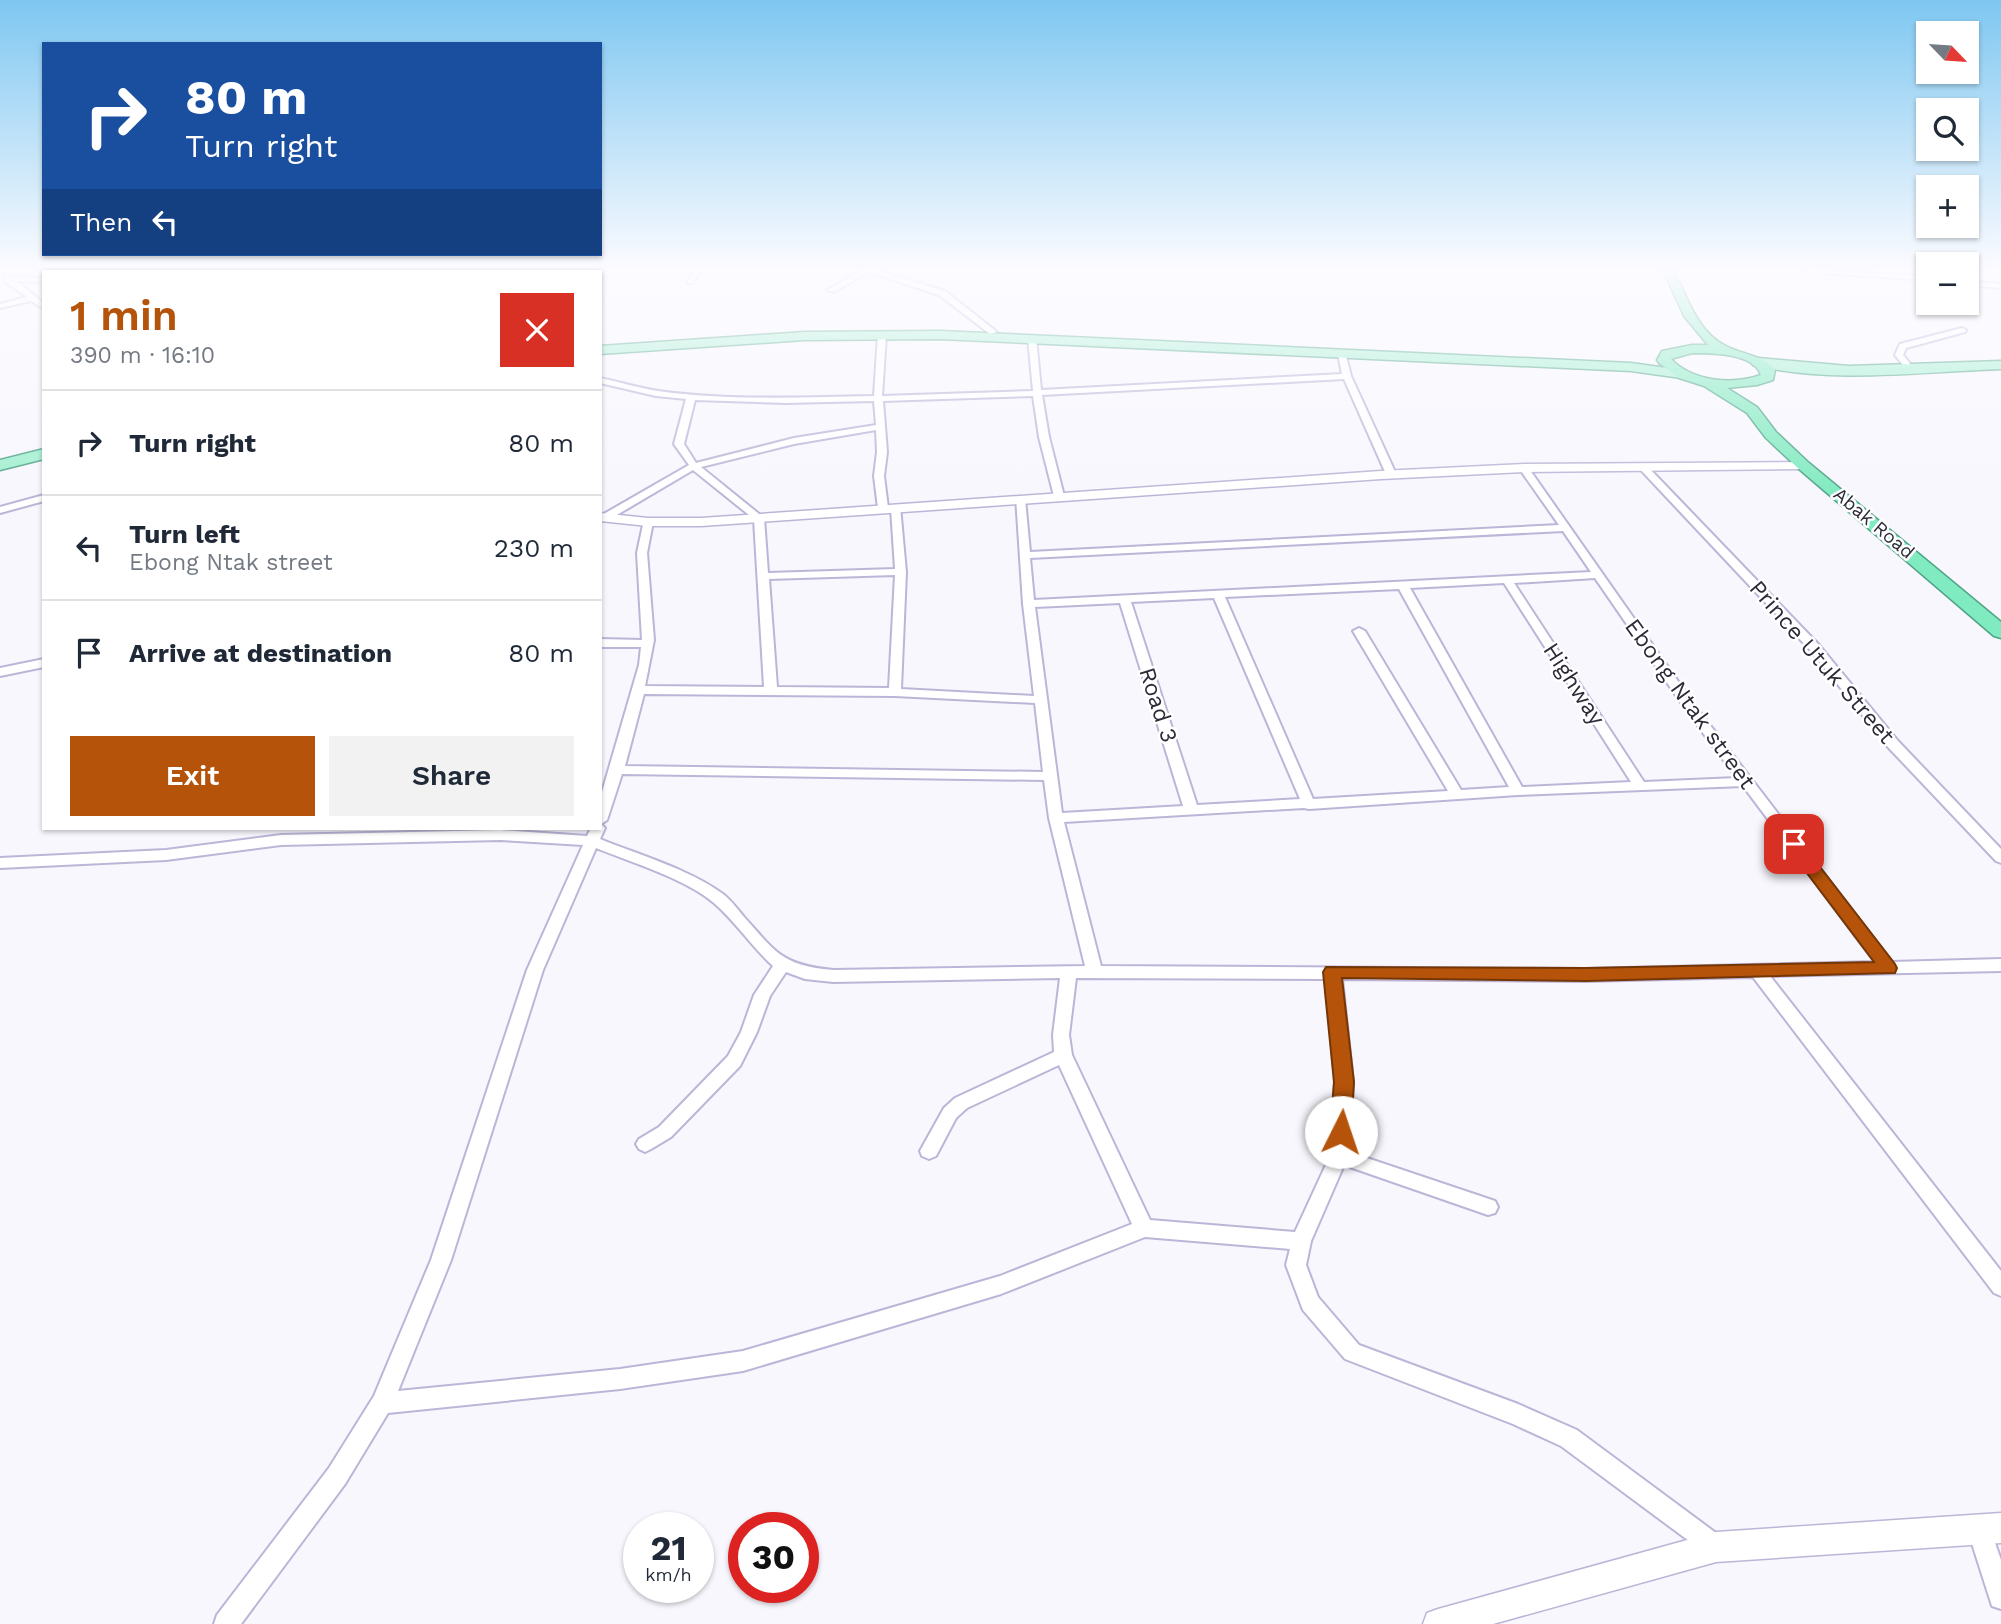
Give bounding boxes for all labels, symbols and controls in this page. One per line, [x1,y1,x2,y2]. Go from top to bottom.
north arrow [1916,21,1979,84]
map controls [1916,21,1979,315]
text: 80 m [185,68,307,126]
icon: right [70,70,161,161]
button: search [1916,98,1979,161]
text: Turn right [185,127,337,165]
button: + [1916,175,1979,238]
icon: left [146,203,184,241]
text: Then [70,207,132,237]
button: − [1916,252,1979,315]
text: 1 min [70,291,178,340]
button: close [500,293,574,367]
text: 390 m · 16:10 [70,342,215,369]
icon: right [70,424,108,462]
text: Turn right [129,428,256,458]
text: 80 m [508,428,574,458]
street label: Abak Road [1829,483,1919,563]
text: Turn left [129,519,240,549]
icon: left [70,529,108,567]
text: 230 m [494,533,574,563]
text: Ebong Ntak street [129,549,333,576]
street label: Prince Utuk Street [1744,575,1900,749]
street label: Ebong Ntak street [1619,614,1761,795]
icon: arrive [70,634,108,672]
text: Arrive at destination [129,638,392,668]
text: 80 m [508,638,574,668]
street label: Highway [1537,638,1611,730]
street label: Road 3 [1133,664,1183,746]
button: Exit [70,736,315,816]
button: Share [329,736,574,816]
pin [1764,814,1824,874]
icon: arrive [1775,825,1813,863]
position arrow [1304,1095,1378,1169]
speed limit sign: 30 [728,1512,819,1603]
text: 21 [651,1527,686,1569]
text: km/h [645,1564,692,1585]

